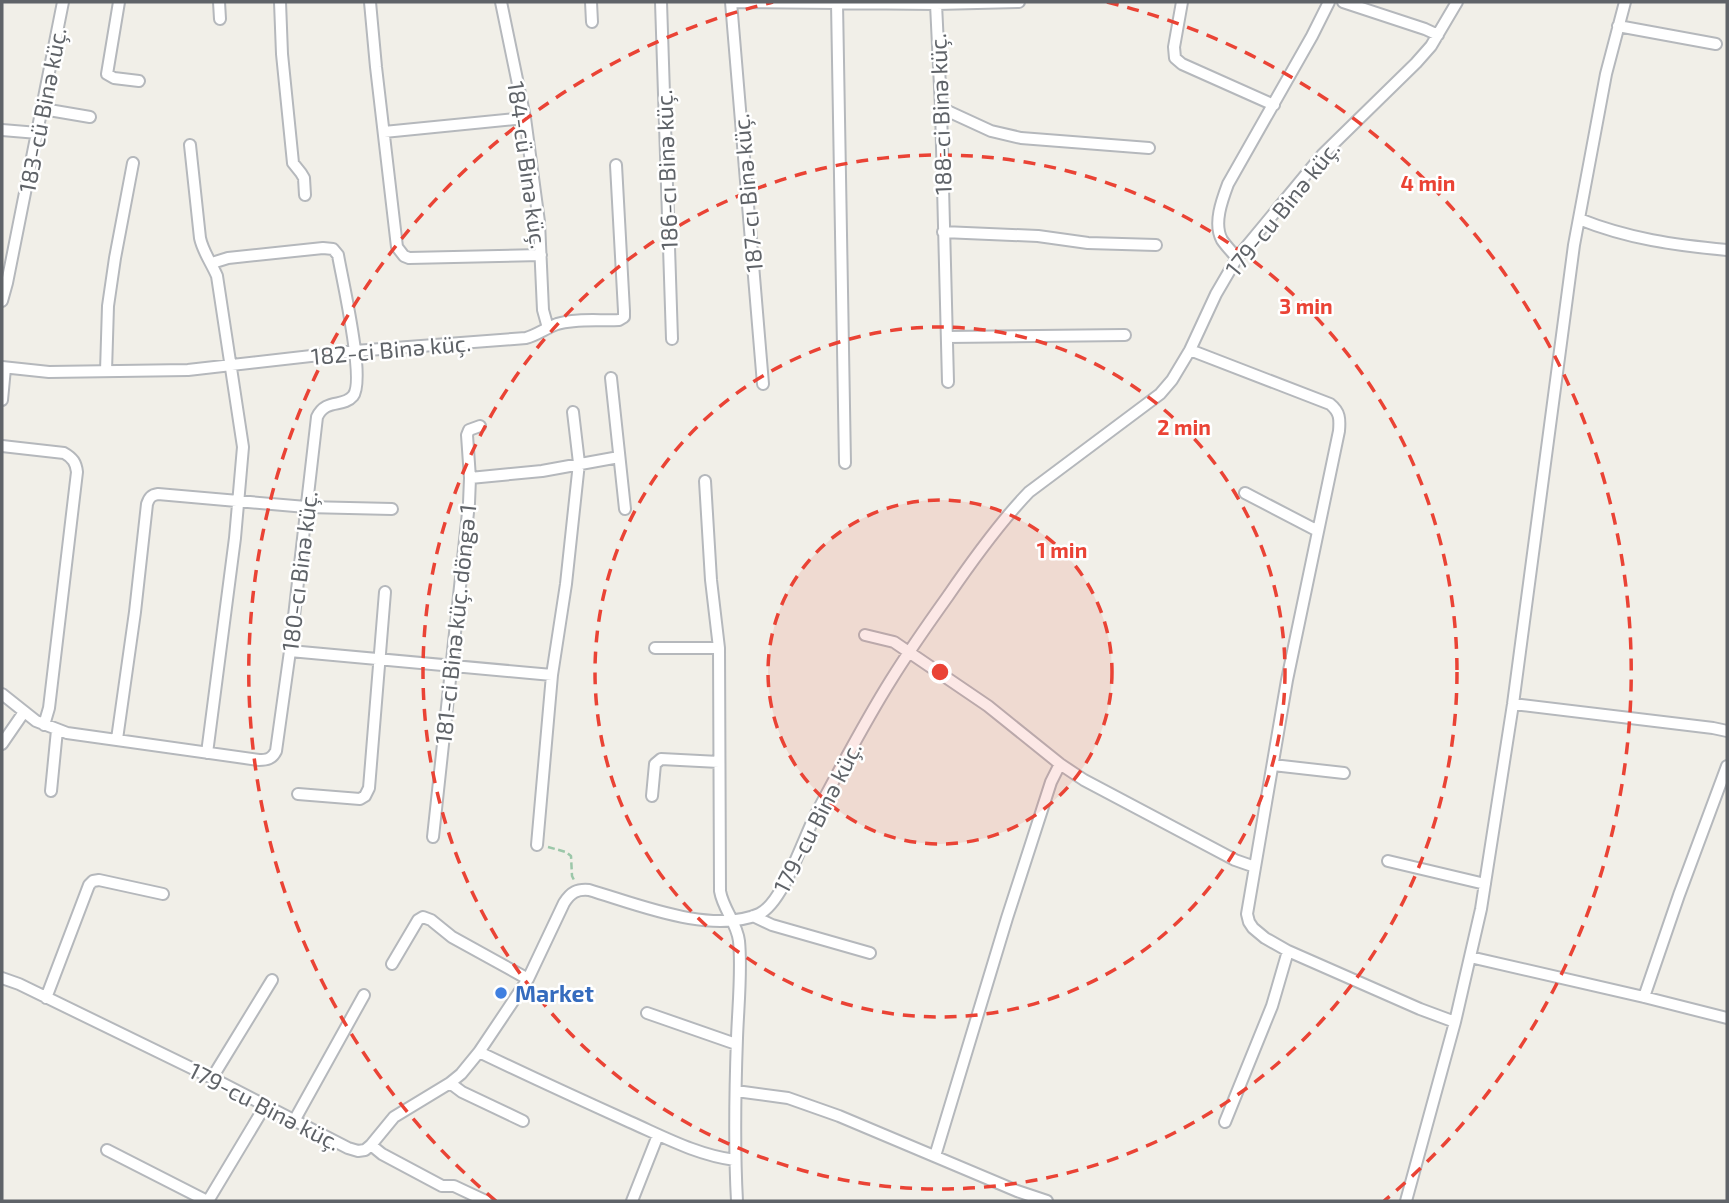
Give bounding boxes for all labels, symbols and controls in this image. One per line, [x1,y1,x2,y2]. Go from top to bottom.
street label: 183-cü Binə küç. [12,25,73,195]
street label: 188-ci Binə küç. [923,33,958,195]
street label: 184-cü Binə küç. [501,79,554,251]
street label: 186-cı Binə küç. [649,89,684,251]
street label: 187-cı Binə küç. [726,113,769,273]
street label: 179-cu Binə küç. [1219,135,1346,282]
text: 4 min [1401,170,1455,195]
text: 3 min [1279,293,1333,318]
street label: 182-ci Binə küç. [310,328,472,371]
text: 2 min [1157,414,1211,439]
street label: 180-cı Binə küç. [275,489,324,653]
street label: 181-ci Binə küç. döngə 1 [428,503,483,745]
text: 1 min [1037,537,1087,562]
centre of rings [928,660,952,684]
street label: 179-cu Binə küç. [767,737,868,898]
place label: Market [515,979,594,1007]
marker: Market [493,985,509,1001]
street label: 179-cu Binə küç. [184,1056,345,1157]

